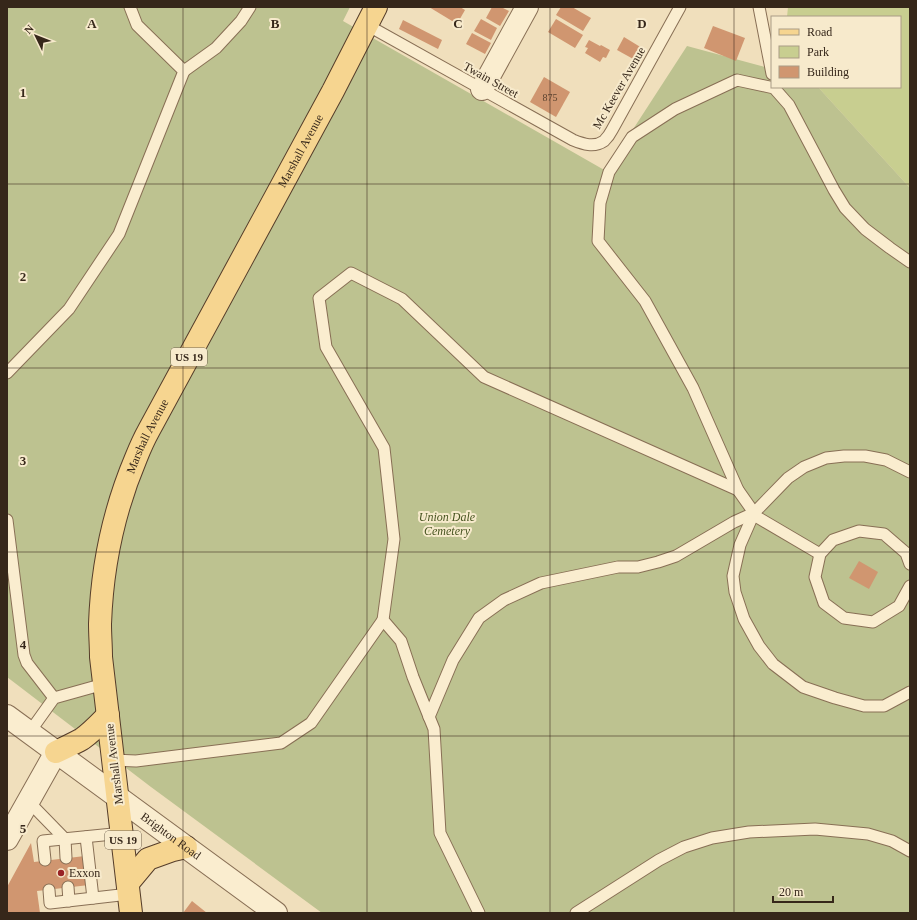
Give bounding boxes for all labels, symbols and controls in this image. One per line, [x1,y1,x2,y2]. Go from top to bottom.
north arrow [16,16,56,56]
text: A [87,16,97,31]
text: B [271,16,280,31]
text: C [453,16,463,31]
text: D [637,16,647,31]
legend [771,16,901,88]
text: N [22,22,36,36]
text: Road [807,25,832,39]
street label: Mc Keever Avenue [590,44,648,132]
text: Park [807,45,829,59]
street label: Twain Street [461,59,522,101]
text: Building [807,65,849,79]
text: 1 [20,85,26,100]
house number: 875 [543,92,558,103]
street label: Marshall Avenue [275,112,326,190]
text: 2 [20,269,26,284]
road number: US 19 [171,348,207,366]
street label: Marshall Avenue [123,397,172,476]
text: 3 [20,453,27,468]
park label: Union Dale Cemetery [419,510,476,538]
text: 4 [20,637,27,652]
street label: Marshall Avenue [102,723,126,805]
street label: Brighton Road [138,809,204,863]
text: 5 [20,821,27,836]
road number: US 19 [105,831,141,849]
place label: Exxon [69,866,100,880]
marker: Exxon [56,868,66,878]
scale bar [773,878,833,904]
text: 20 m [779,885,804,899]

